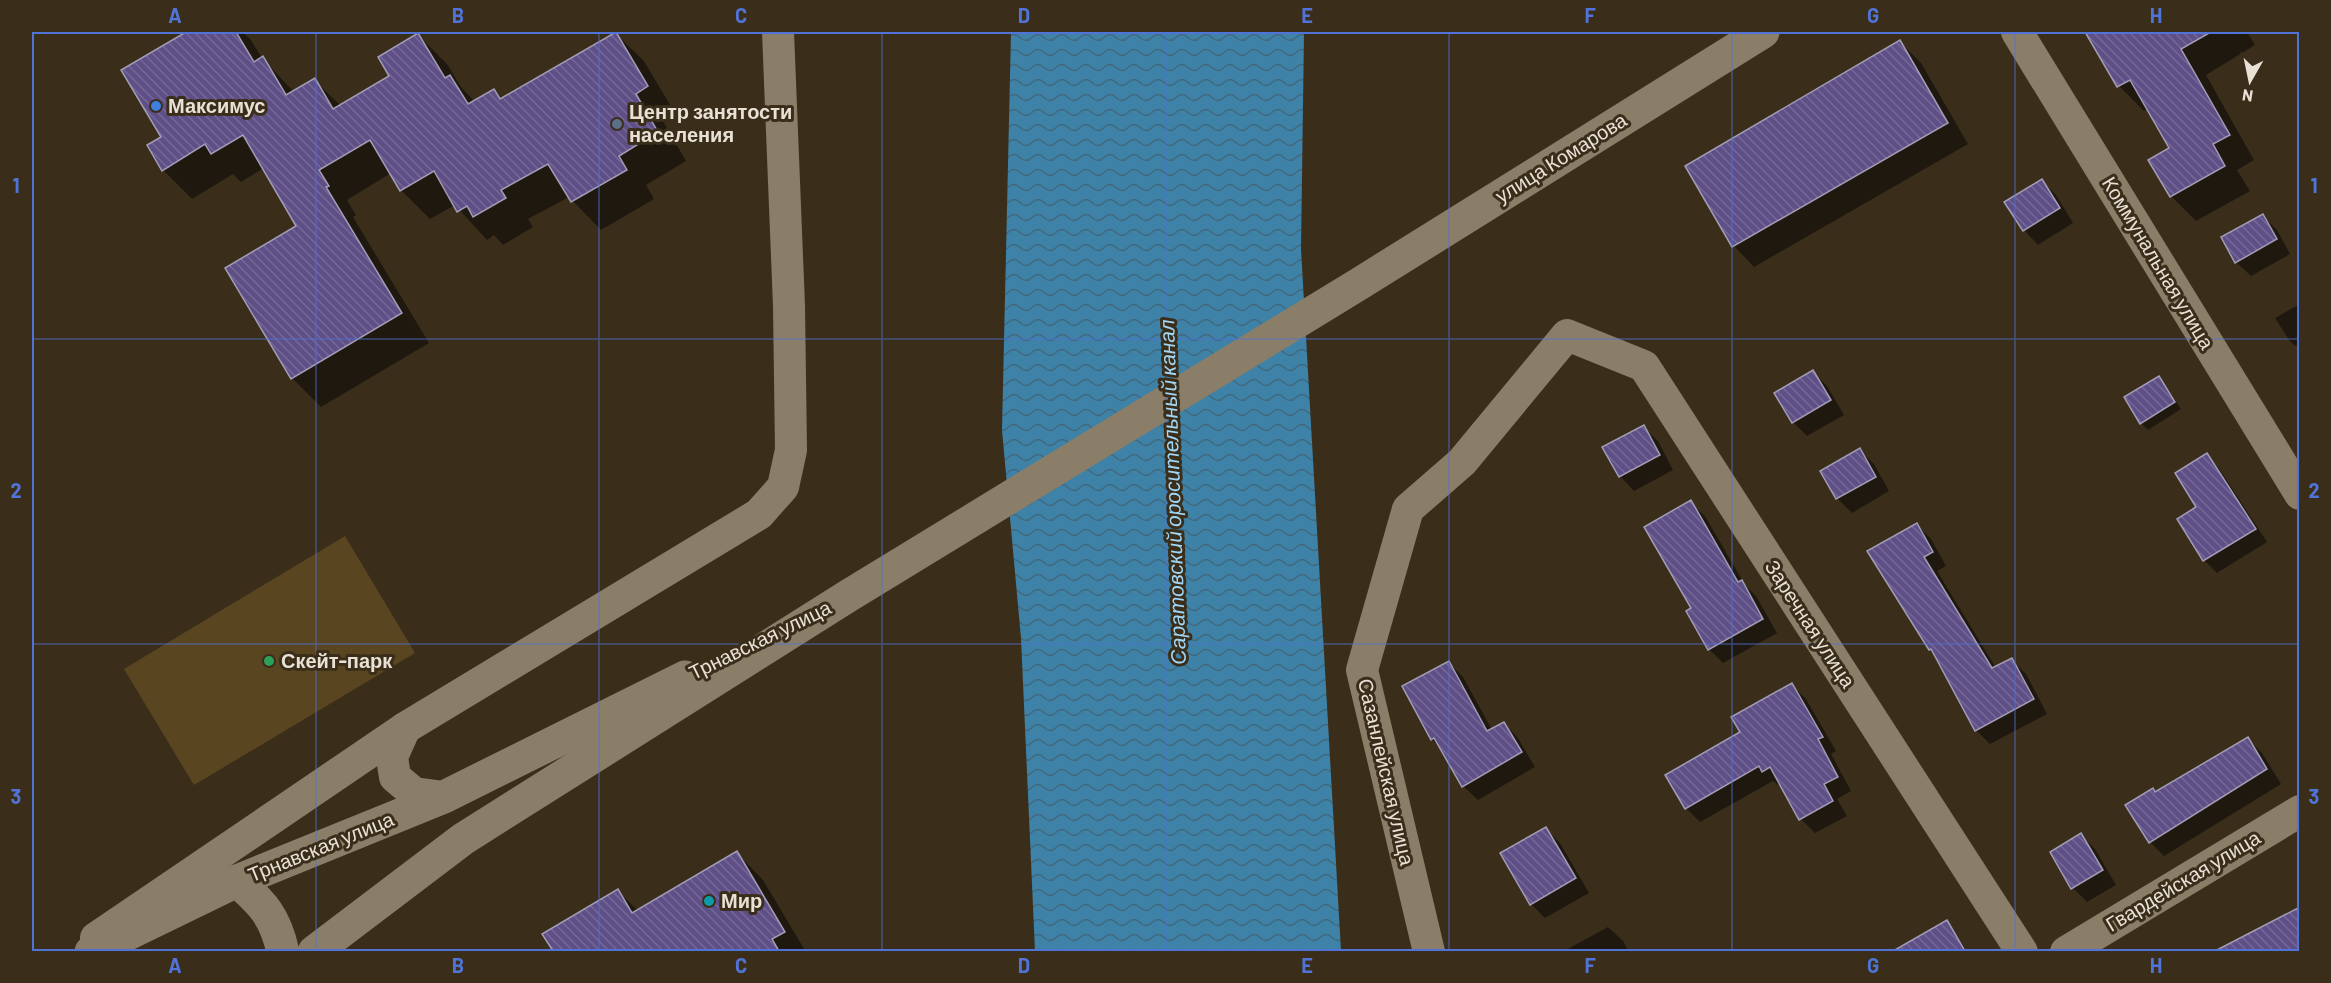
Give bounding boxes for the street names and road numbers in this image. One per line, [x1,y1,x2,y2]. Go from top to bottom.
street label: улица Комарова [1490,107,1631,207]
street label: Коммунальная улица [2098,172,2220,354]
street label: Заречная улица [1761,555,1861,692]
street label: Трнавская улица [685,594,835,684]
street label: Сазанлейская улица [1354,676,1420,868]
street label: Трнавская улица [244,806,398,886]
street label: Гвардейская улица [2101,824,2265,936]

